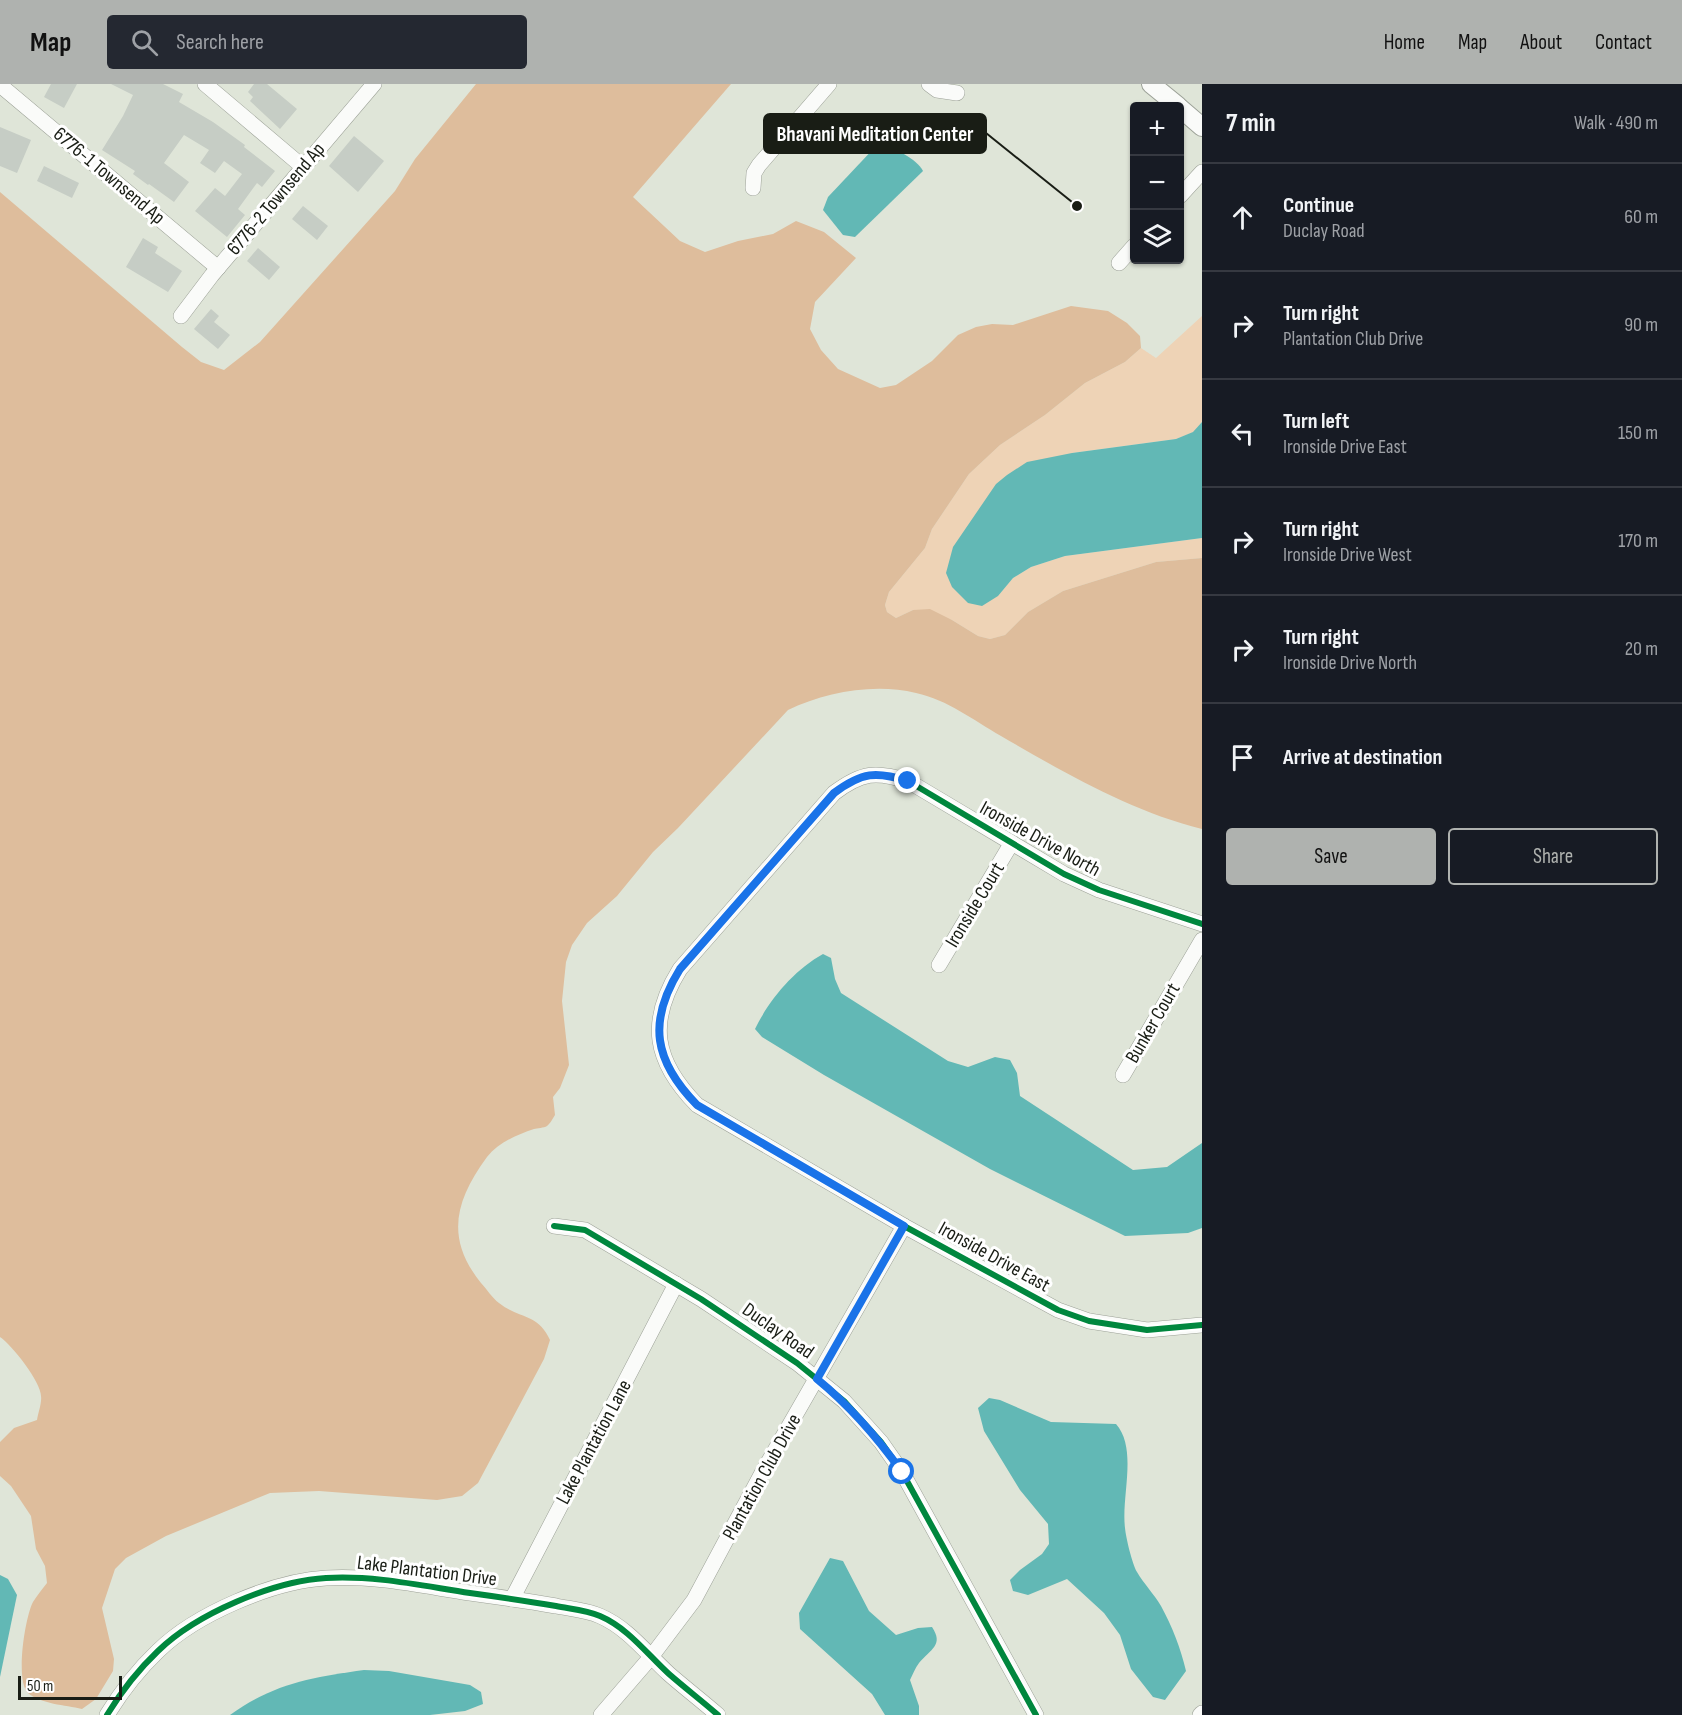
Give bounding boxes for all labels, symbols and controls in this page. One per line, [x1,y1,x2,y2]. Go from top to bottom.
search box [107,15,527,69]
text: Map [30,26,71,59]
icon: search [128,26,161,59]
text: Search here [176,29,264,56]
text: Home [1384,30,1425,55]
text: Map [1458,30,1487,55]
text: About [1520,30,1562,55]
text: Contact [1595,30,1652,55]
map controls [1130,102,1184,264]
button: + [1130,102,1184,156]
text: 7 min [1226,108,1275,139]
text: Walk · 490 m [1574,111,1658,135]
callout: Bhavani Meditation Center [764,114,986,153]
street label: 6776-1 Townsend Ap [48,122,170,230]
text: Bhavani Meditation Center [776,122,974,147]
street label: 6776-2 Townsend Ap [222,138,330,260]
button: − [1130,156,1184,210]
text: Continue [1283,192,1354,219]
icon: ahead [1226,201,1259,234]
text: 60 m [1624,205,1658,229]
button: layers [1130,210,1184,264]
text: Duclay Road [1283,219,1365,243]
text: Turn right [1283,300,1359,327]
icon: right [1226,309,1259,342]
text: 90 m [1624,313,1658,337]
text: Plantation Club Drive [1283,327,1423,351]
text: Turn left [1283,408,1349,435]
icon: left [1226,417,1259,450]
text: 150 m [1618,421,1658,445]
text: Ironside Drive East [1283,435,1407,459]
text: Turn right [1283,516,1359,543]
icon: right [1226,525,1259,558]
text: 170 m [1618,529,1658,553]
text: Ironside Drive West [1283,543,1412,567]
text: Turn right [1283,624,1359,651]
icon: right [1226,633,1259,666]
text: 20 m [1625,637,1658,661]
text: Ironside Drive North [1283,651,1417,675]
icon: arrive [1226,741,1259,774]
text: Arrive at destination [1283,744,1442,771]
route end [894,767,920,793]
street label: Ironside Drive North [976,796,1104,882]
button: Save [1226,828,1436,885]
button: Share [1448,828,1658,885]
street label: Ironside Court [940,858,1010,952]
street label: Bunker Court [1121,979,1185,1067]
street label: Ironside Drive East [934,1216,1054,1298]
street label: Duclay Road [738,1298,818,1364]
street label: Lake Plantation Lane [551,1376,637,1508]
street label: Plantation Club Drive [717,1410,807,1544]
route start [888,1458,914,1484]
street label: Lake Plantation Drive [356,1551,498,1591]
scale bar [18,1673,122,1700]
text: 50 m [27,1677,53,1696]

